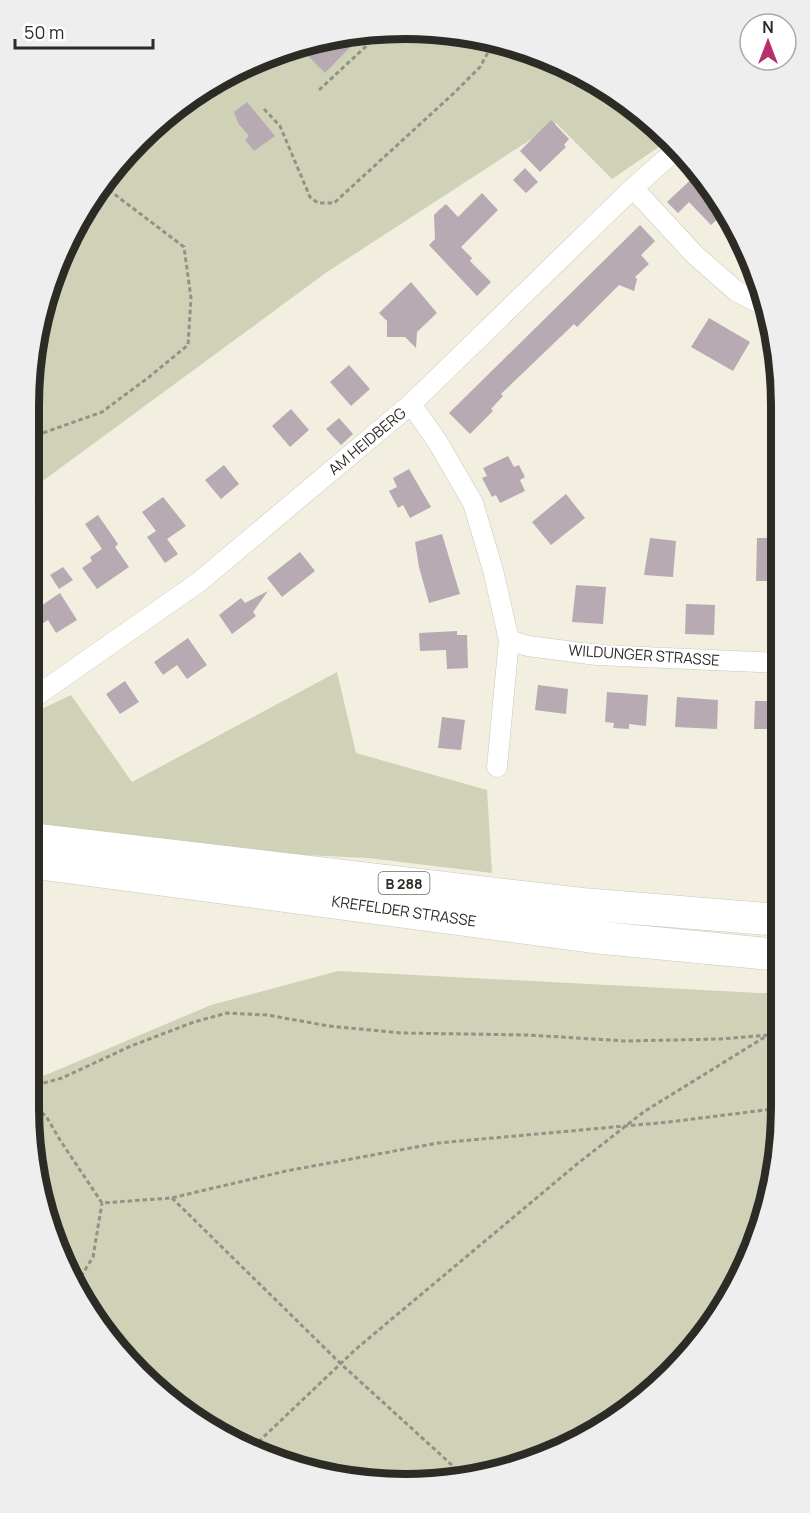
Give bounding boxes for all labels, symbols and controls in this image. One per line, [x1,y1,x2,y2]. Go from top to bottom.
scale bar [15,12,153,50]
north arrow [738,12,798,72]
text: N [762,16,774,38]
text: 50 m [24,20,64,44]
street label: AM HEIDBERG [324,402,411,480]
street label: WILDUNGER STRASSE [568,639,720,671]
road number: B 288 [378,872,430,894]
street label: KREFELDER STRASSE [330,890,478,932]

